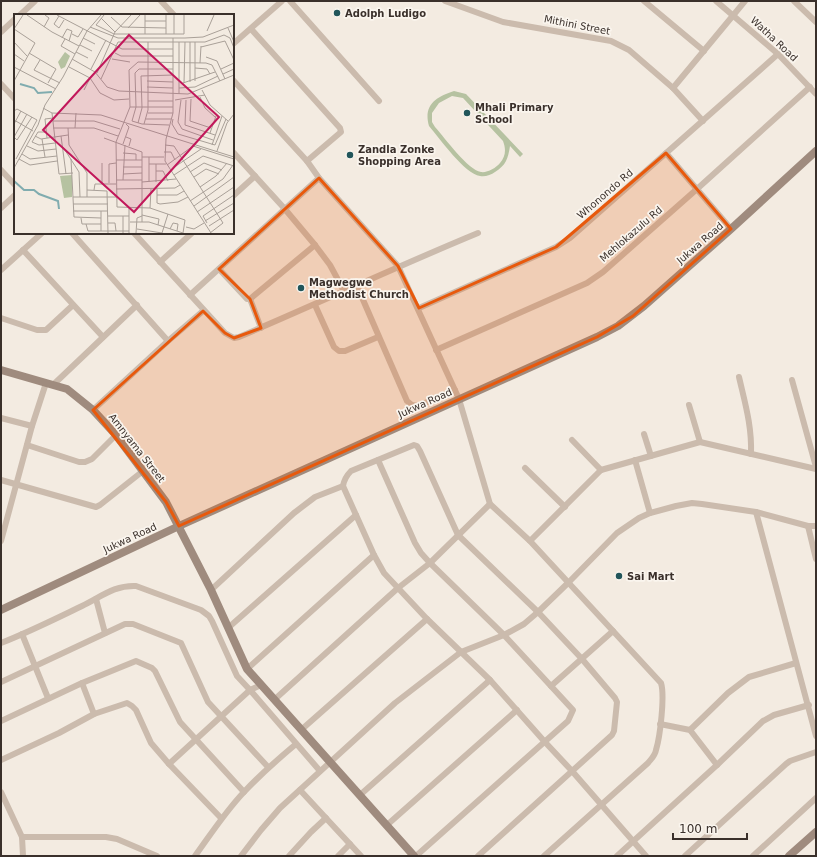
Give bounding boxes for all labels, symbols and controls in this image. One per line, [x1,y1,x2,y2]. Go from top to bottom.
marker: Adolph Ludigo [332,8,342,18]
place label: Adolph Ludigo [345,8,426,19]
street label: Mithini Street [543,13,611,37]
inset map [14,14,234,234]
street label: Watha Road [748,15,800,63]
place label: Mhali Primary School [475,102,554,125]
marker: Mhali Primary School [462,108,472,118]
place label: Zandla Zonke Shopping Area [358,144,441,167]
marker: Zandla Zonke Shopping Area [345,150,355,160]
street label: Whonondo Rd [575,167,635,221]
street label: Mehlokazulu Rd [598,204,664,264]
street label: Jukwa Road [674,220,725,267]
place label: Magwegwe Methodist Church [309,277,409,300]
marker: Magwegwe Methodist Church [296,283,306,293]
street label: Jukwa Road [396,386,454,420]
street label: Amnyama Street [107,411,167,485]
street label: Jukwa Road [101,521,158,556]
marker: Sai Mart [614,571,624,581]
place label: Sai Mart [627,571,674,582]
scale bar [673,815,747,841]
text: 100 m [679,822,717,836]

